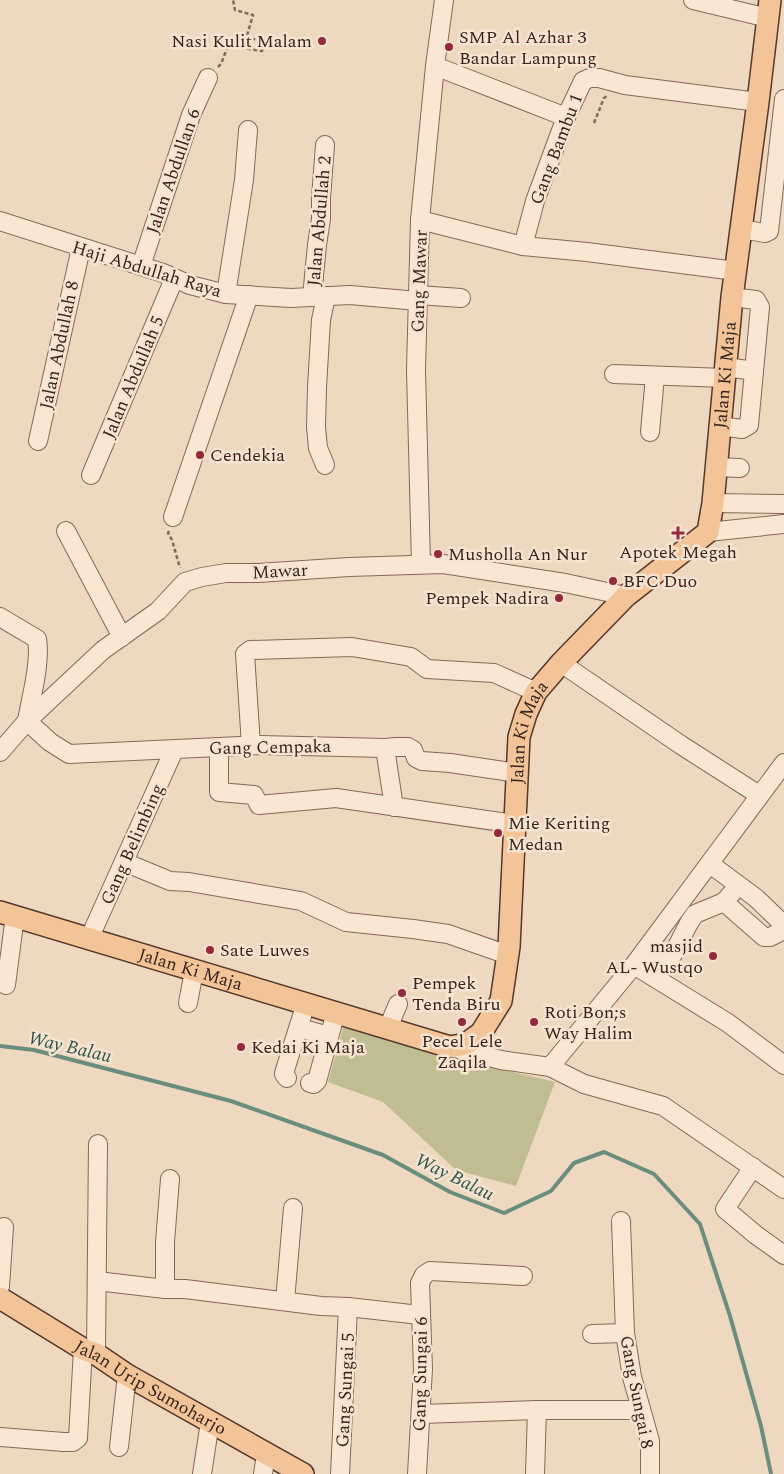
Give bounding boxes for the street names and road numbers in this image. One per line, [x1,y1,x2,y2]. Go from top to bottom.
street label: Gang Bambu 1 [523,90,590,209]
street label: Jalan Abdullan 6 [139,105,208,238]
street label: Jalan Abdullah 2 [300,155,339,287]
street label: Gang Mawar [404,229,435,333]
street label: Haji Abdullah Raya [69,234,225,305]
street label: Jalan Abdullah 8 [33,278,86,412]
street label: Jalan Abdullah 5 [95,312,171,443]
street label: Jalan Ki Maja [707,320,744,430]
street label: Mawar [252,557,308,586]
street label: Jalan Ki Maja [504,674,555,785]
street label: Gang Cempaka [209,733,332,762]
street label: Gang Belimbing [94,779,171,909]
street label: Jalan Ki Maja [135,941,246,998]
street label: Gang Sungai 6 [406,1316,435,1432]
street label: Gang Sungai 5 [329,1332,362,1448]
street label: Jalan Urip Sumoharjo [68,1333,231,1442]
street label: Gang Sungai 8 [612,1333,661,1451]

